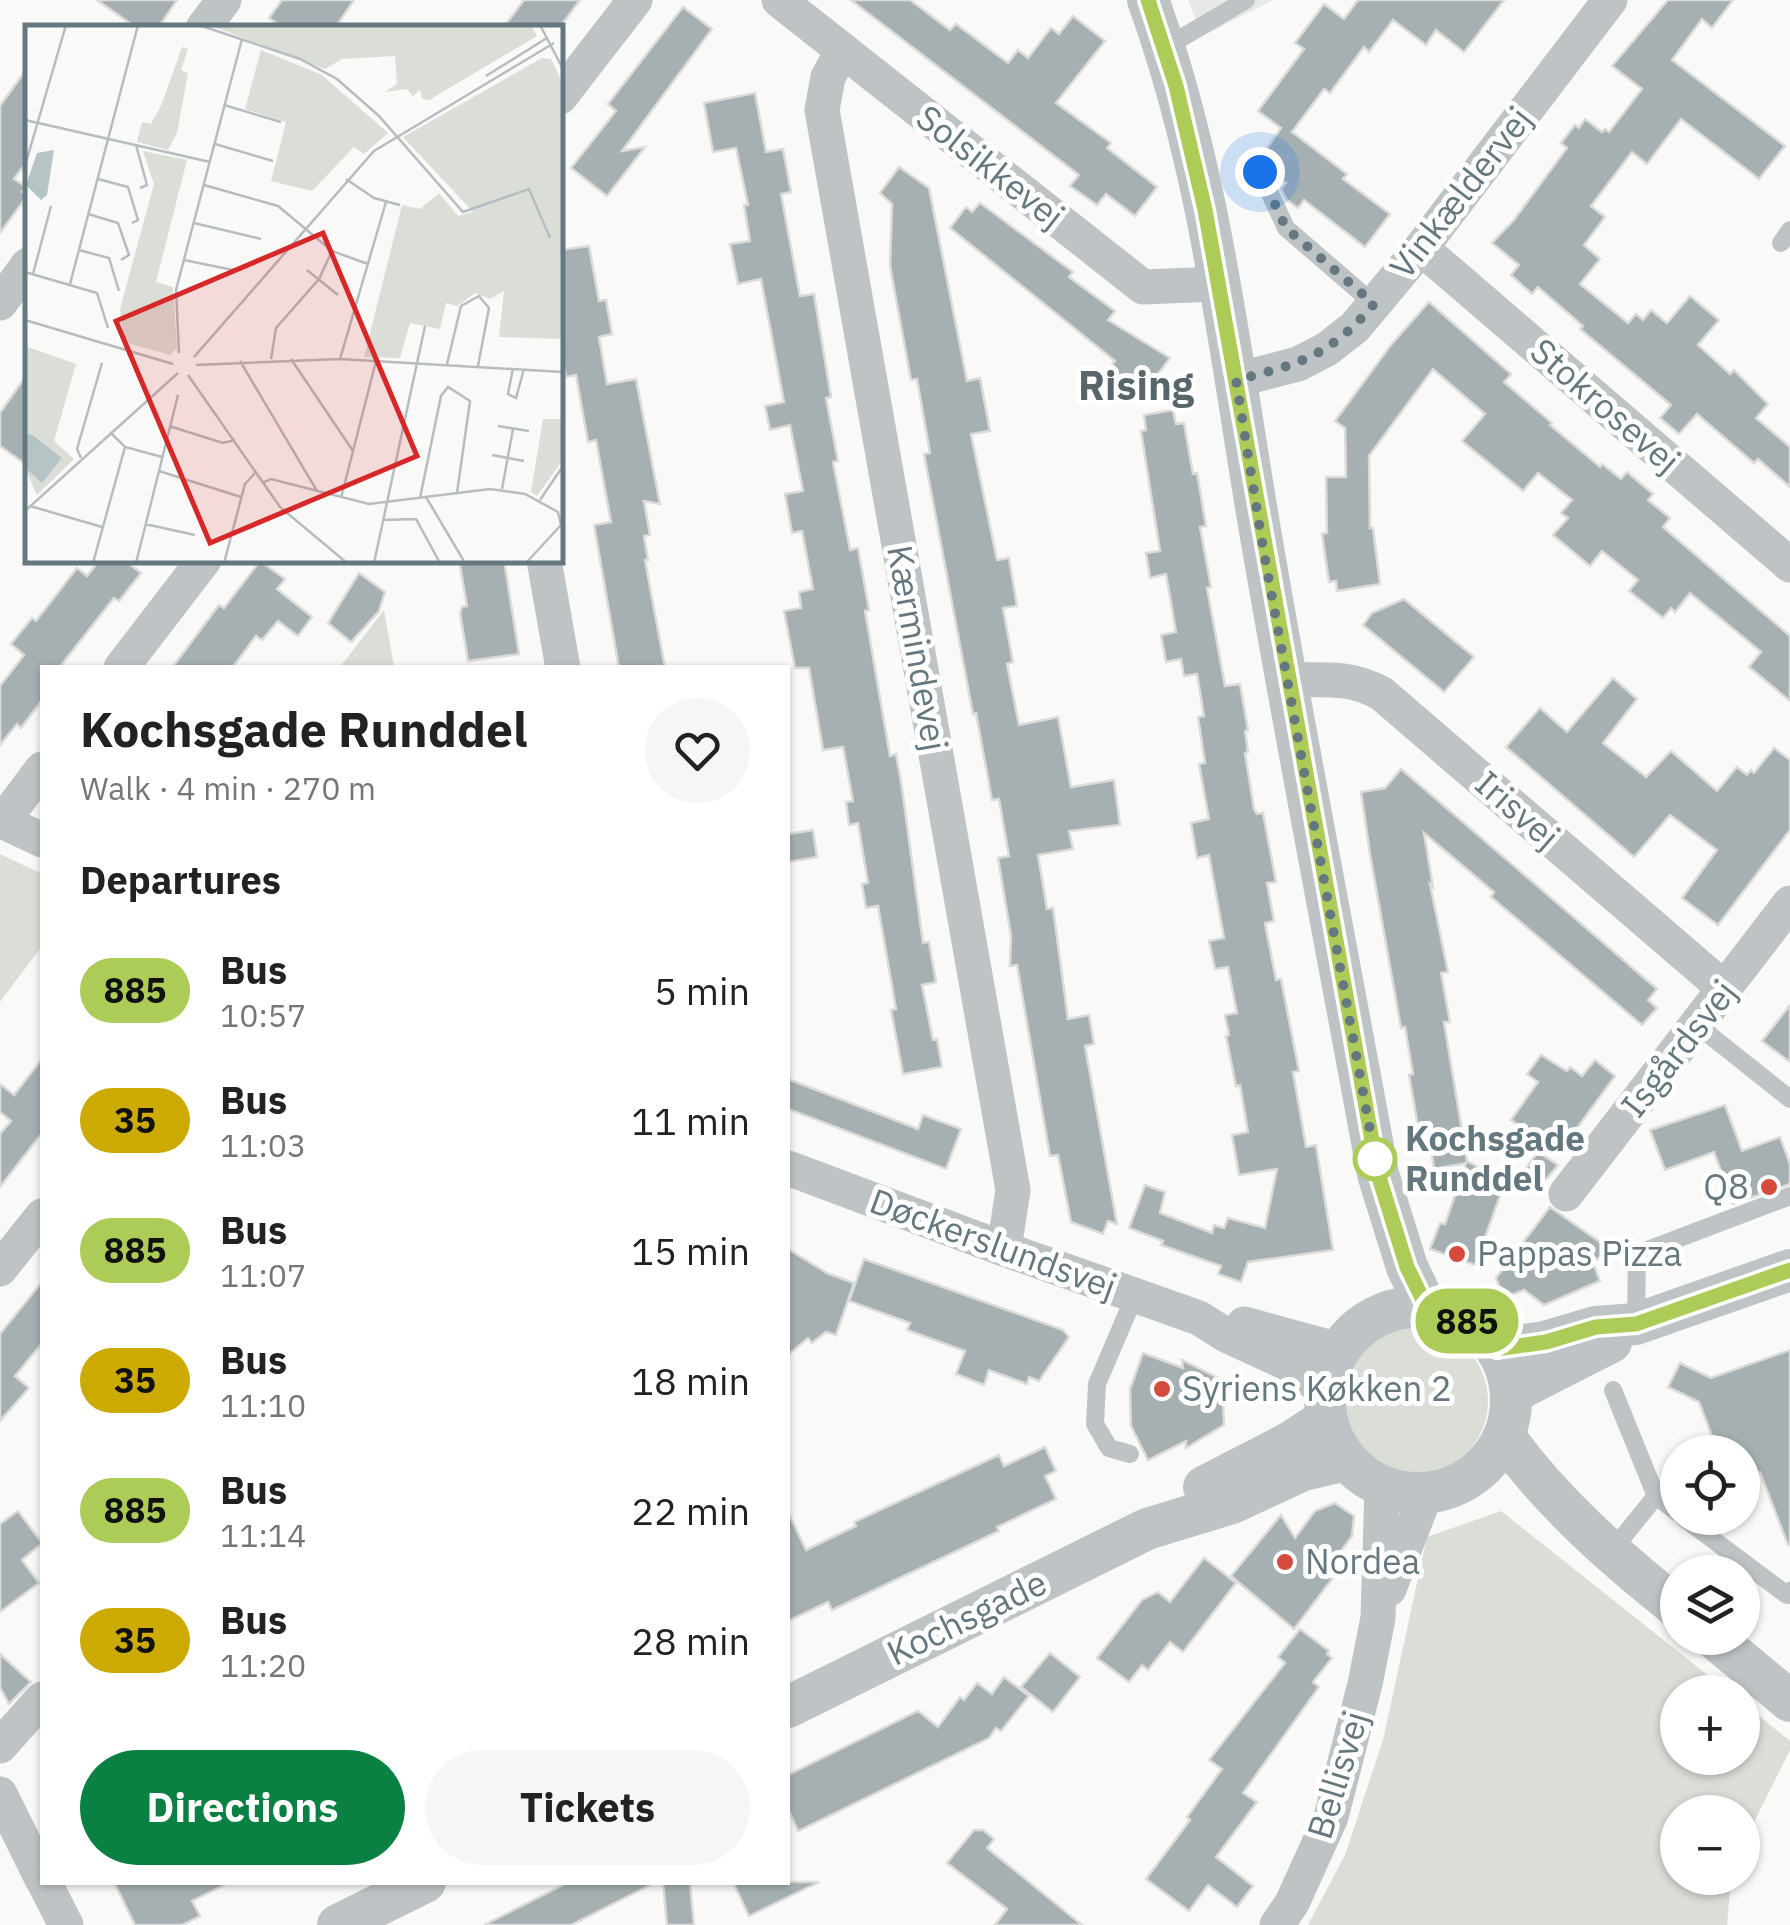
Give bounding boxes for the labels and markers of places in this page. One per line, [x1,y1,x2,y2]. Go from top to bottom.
place label: Kochsgade Runddel [1405,1115,1585,1201]
marker: Kochsgade Runddel [1354,1138,1396,1180]
place label: Q8 [1703,1163,1749,1209]
marker: Q8 [1758,1176,1780,1198]
place label: Pappas Pizza [1477,1230,1682,1276]
marker: Pappas Pizza [1446,1243,1468,1265]
place label: Syriens Køkken 2 [1182,1365,1452,1411]
marker: Syriens Køkken 2 [1151,1378,1173,1400]
place label: Nordea [1305,1538,1420,1584]
marker: Nordea [1274,1551,1296,1573]

